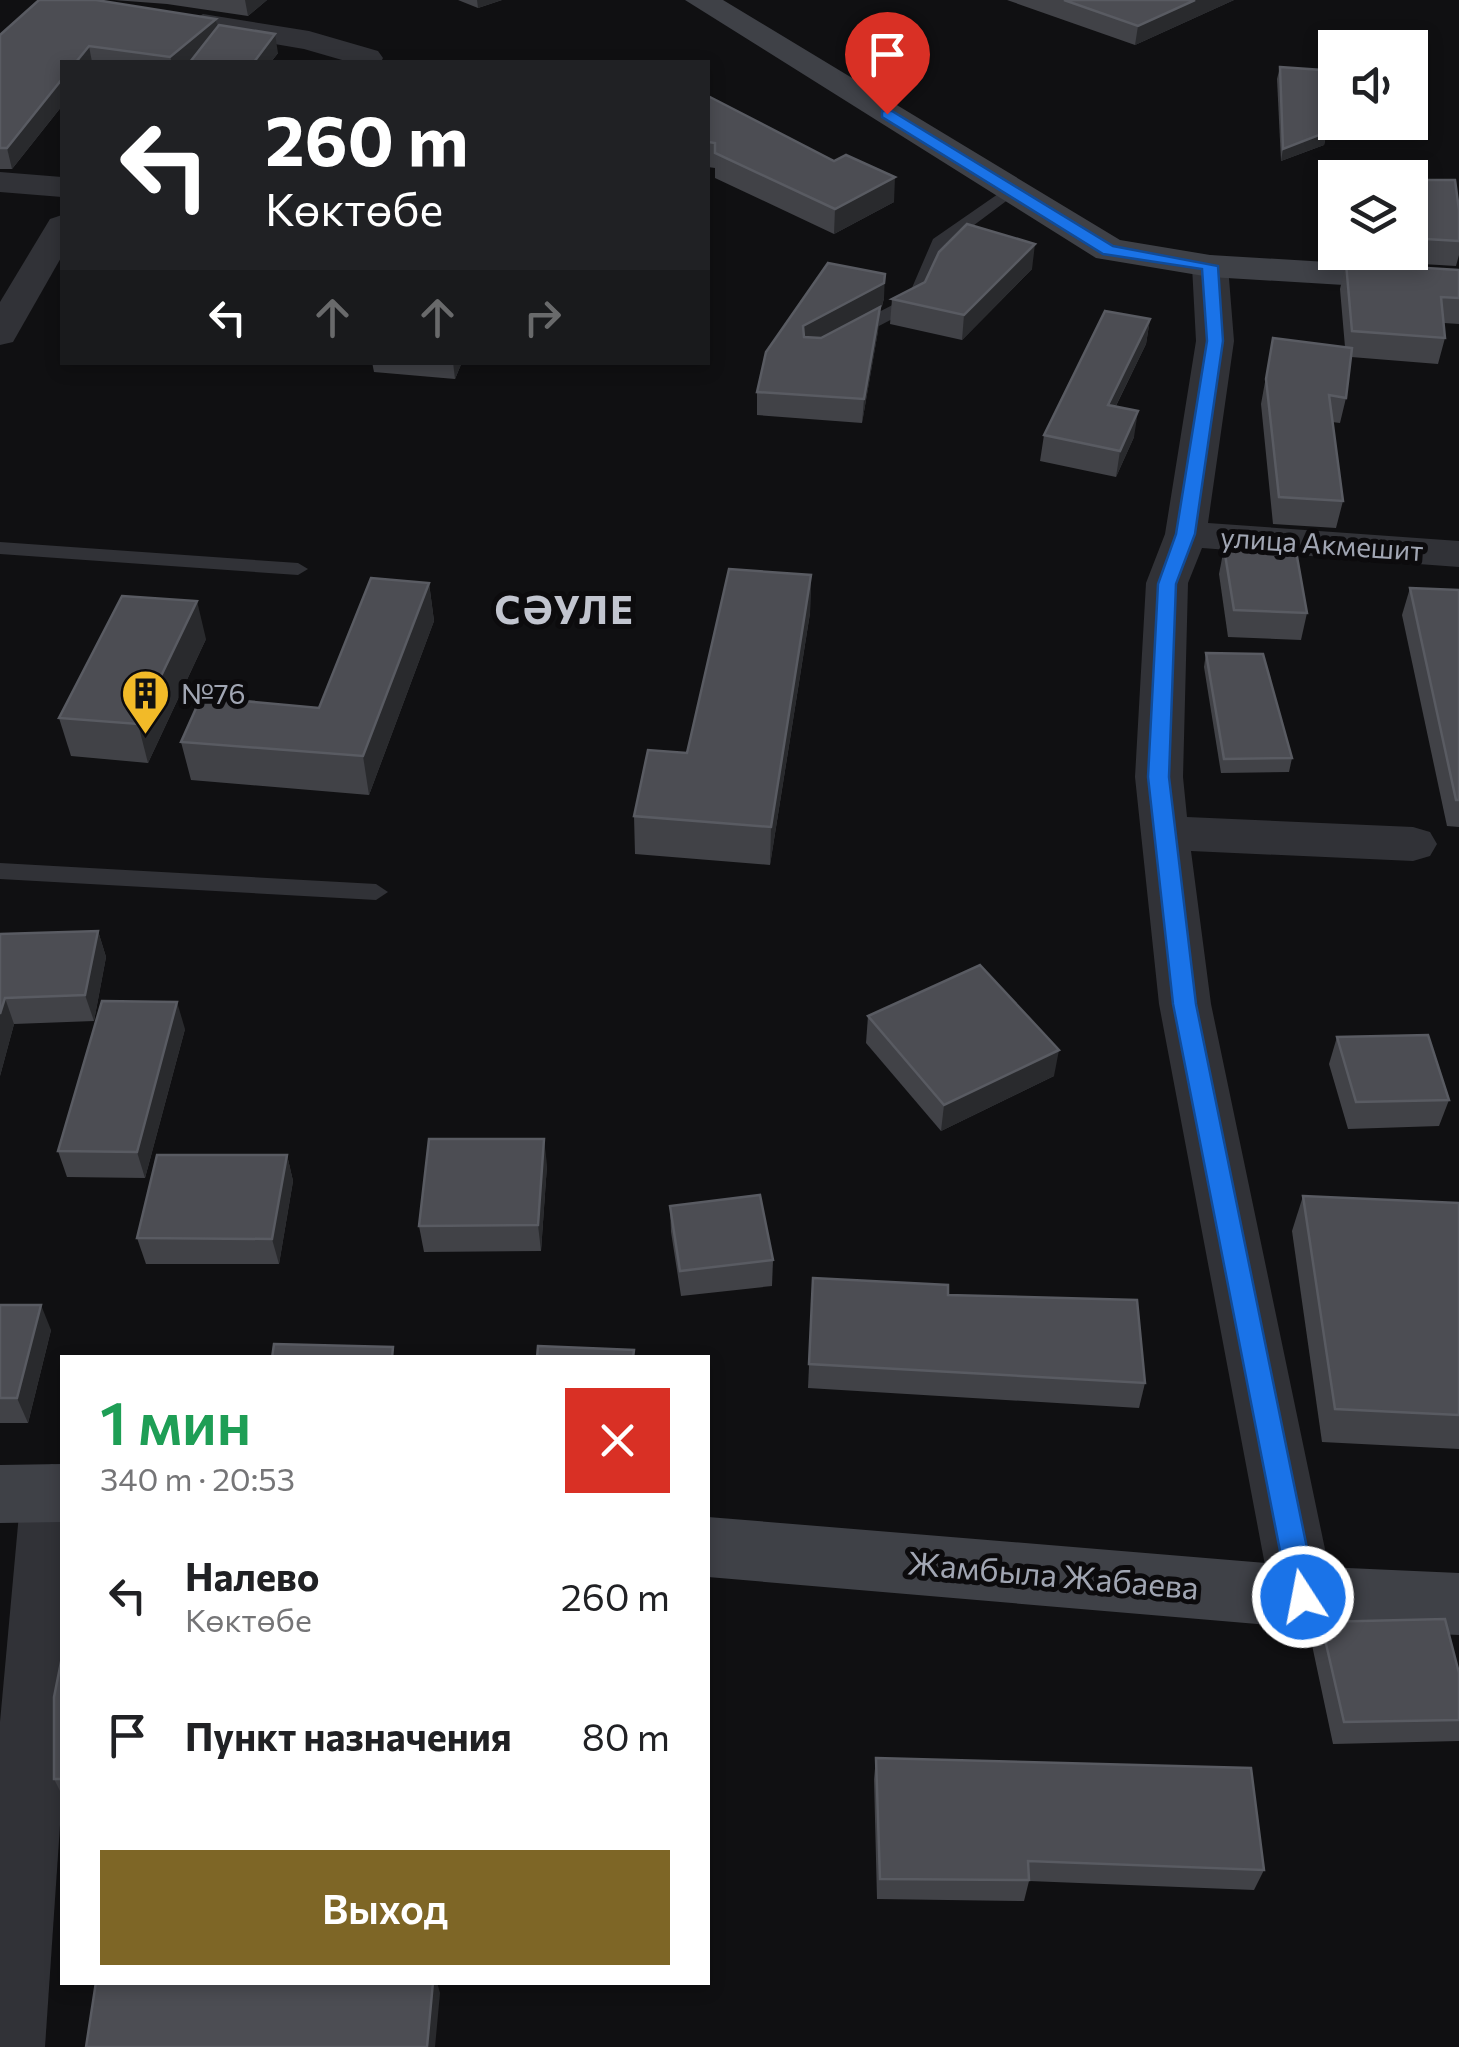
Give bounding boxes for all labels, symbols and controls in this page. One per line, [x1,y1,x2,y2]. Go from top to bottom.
pin [845,12,930,115]
icon: arrive [860,27,915,82]
map controls [1318,30,1428,270]
button: sound [1318,30,1428,140]
text: 260 m [265,95,469,180]
icon: left [100,100,230,230]
button: layers [1318,160,1428,270]
text: Көктөбе [265,180,443,235]
icon: left [200,290,255,345]
icon: ahead [305,290,360,345]
icon: ahead [410,290,465,345]
icon: right [515,290,570,345]
street label: улица Акмешит [1219,519,1425,567]
district label: СӘУЛЕ [495,585,635,632]
building icon: №76 [120,668,172,736]
place label: №76 [181,676,246,710]
text: 1 мин [100,1384,251,1457]
button: close [565,1388,670,1493]
text: 340 m · 20:53 [100,1458,295,1498]
street label: Жамбыла Жабаева [906,1541,1201,1607]
position arrow [1251,1545,1355,1649]
text: Налево [185,1552,319,1599]
icon: left [100,1568,155,1623]
text: 260 m [561,1572,670,1619]
text: Көктөбе [185,1599,312,1639]
icon: arrive [100,1708,155,1763]
text: Пункт назначения [185,1712,512,1759]
text: 80 m [582,1712,670,1759]
button: Выход [100,1850,670,1965]

